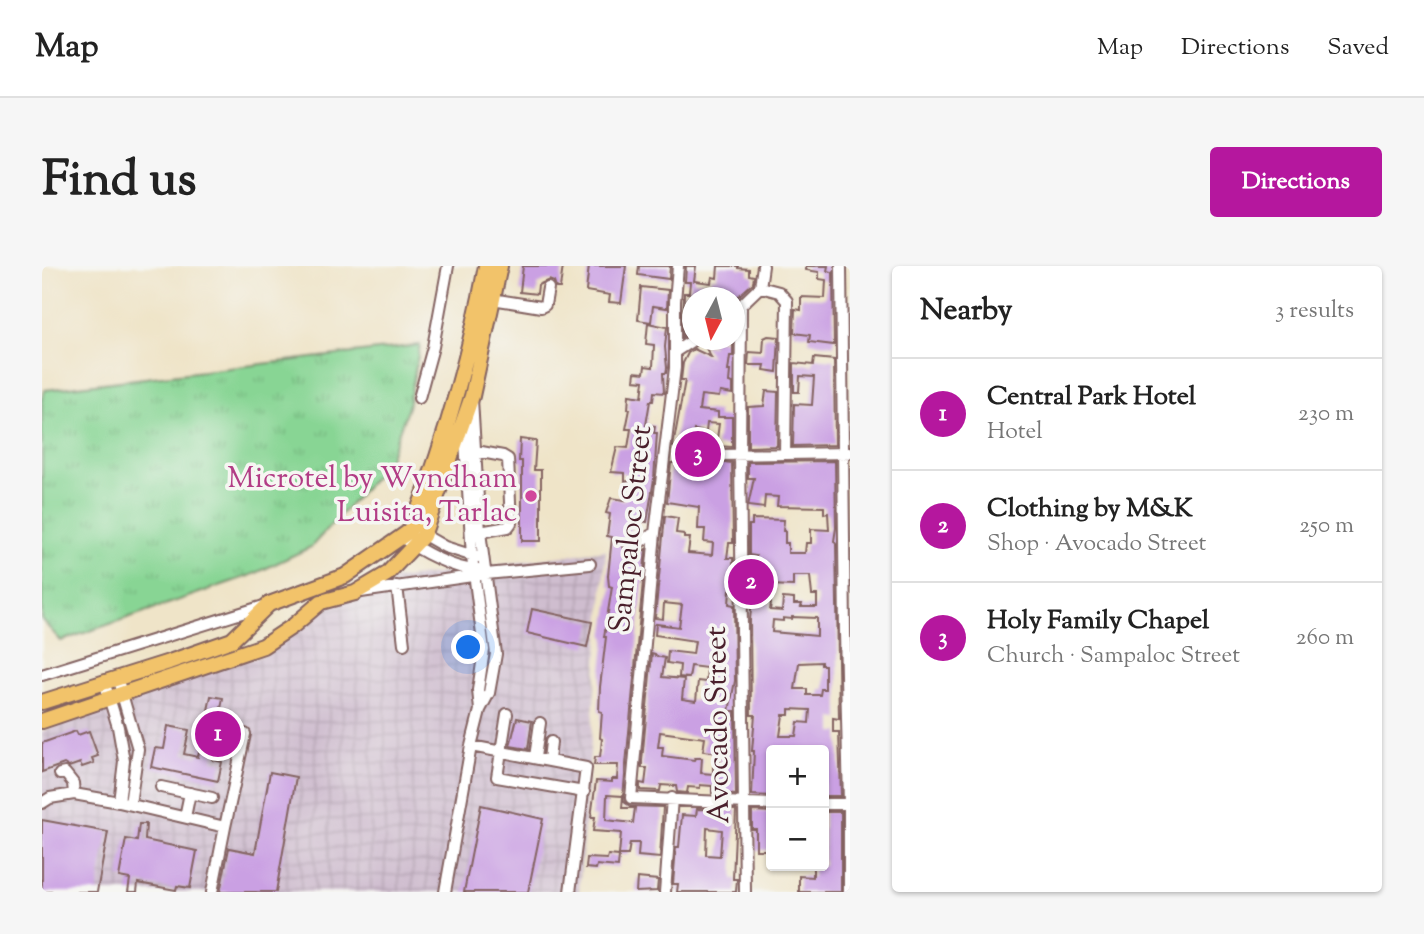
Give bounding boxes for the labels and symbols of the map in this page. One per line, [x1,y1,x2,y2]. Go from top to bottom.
north arrow [682,287,745,350]
street label: Sampaloc Street [600,423,664,635]
pin: 3 [675,428,721,480]
place label: Microtel by Wyndham Luisita, Tarlac [227,458,517,535]
marker: Microtel by Wyndham Luisita, Tarlac [523,488,539,504]
pin: 2 [728,556,774,608]
street label: Avocado Street [696,626,742,824]
your location [451,630,485,664]
pin: 1 [195,708,241,760]

